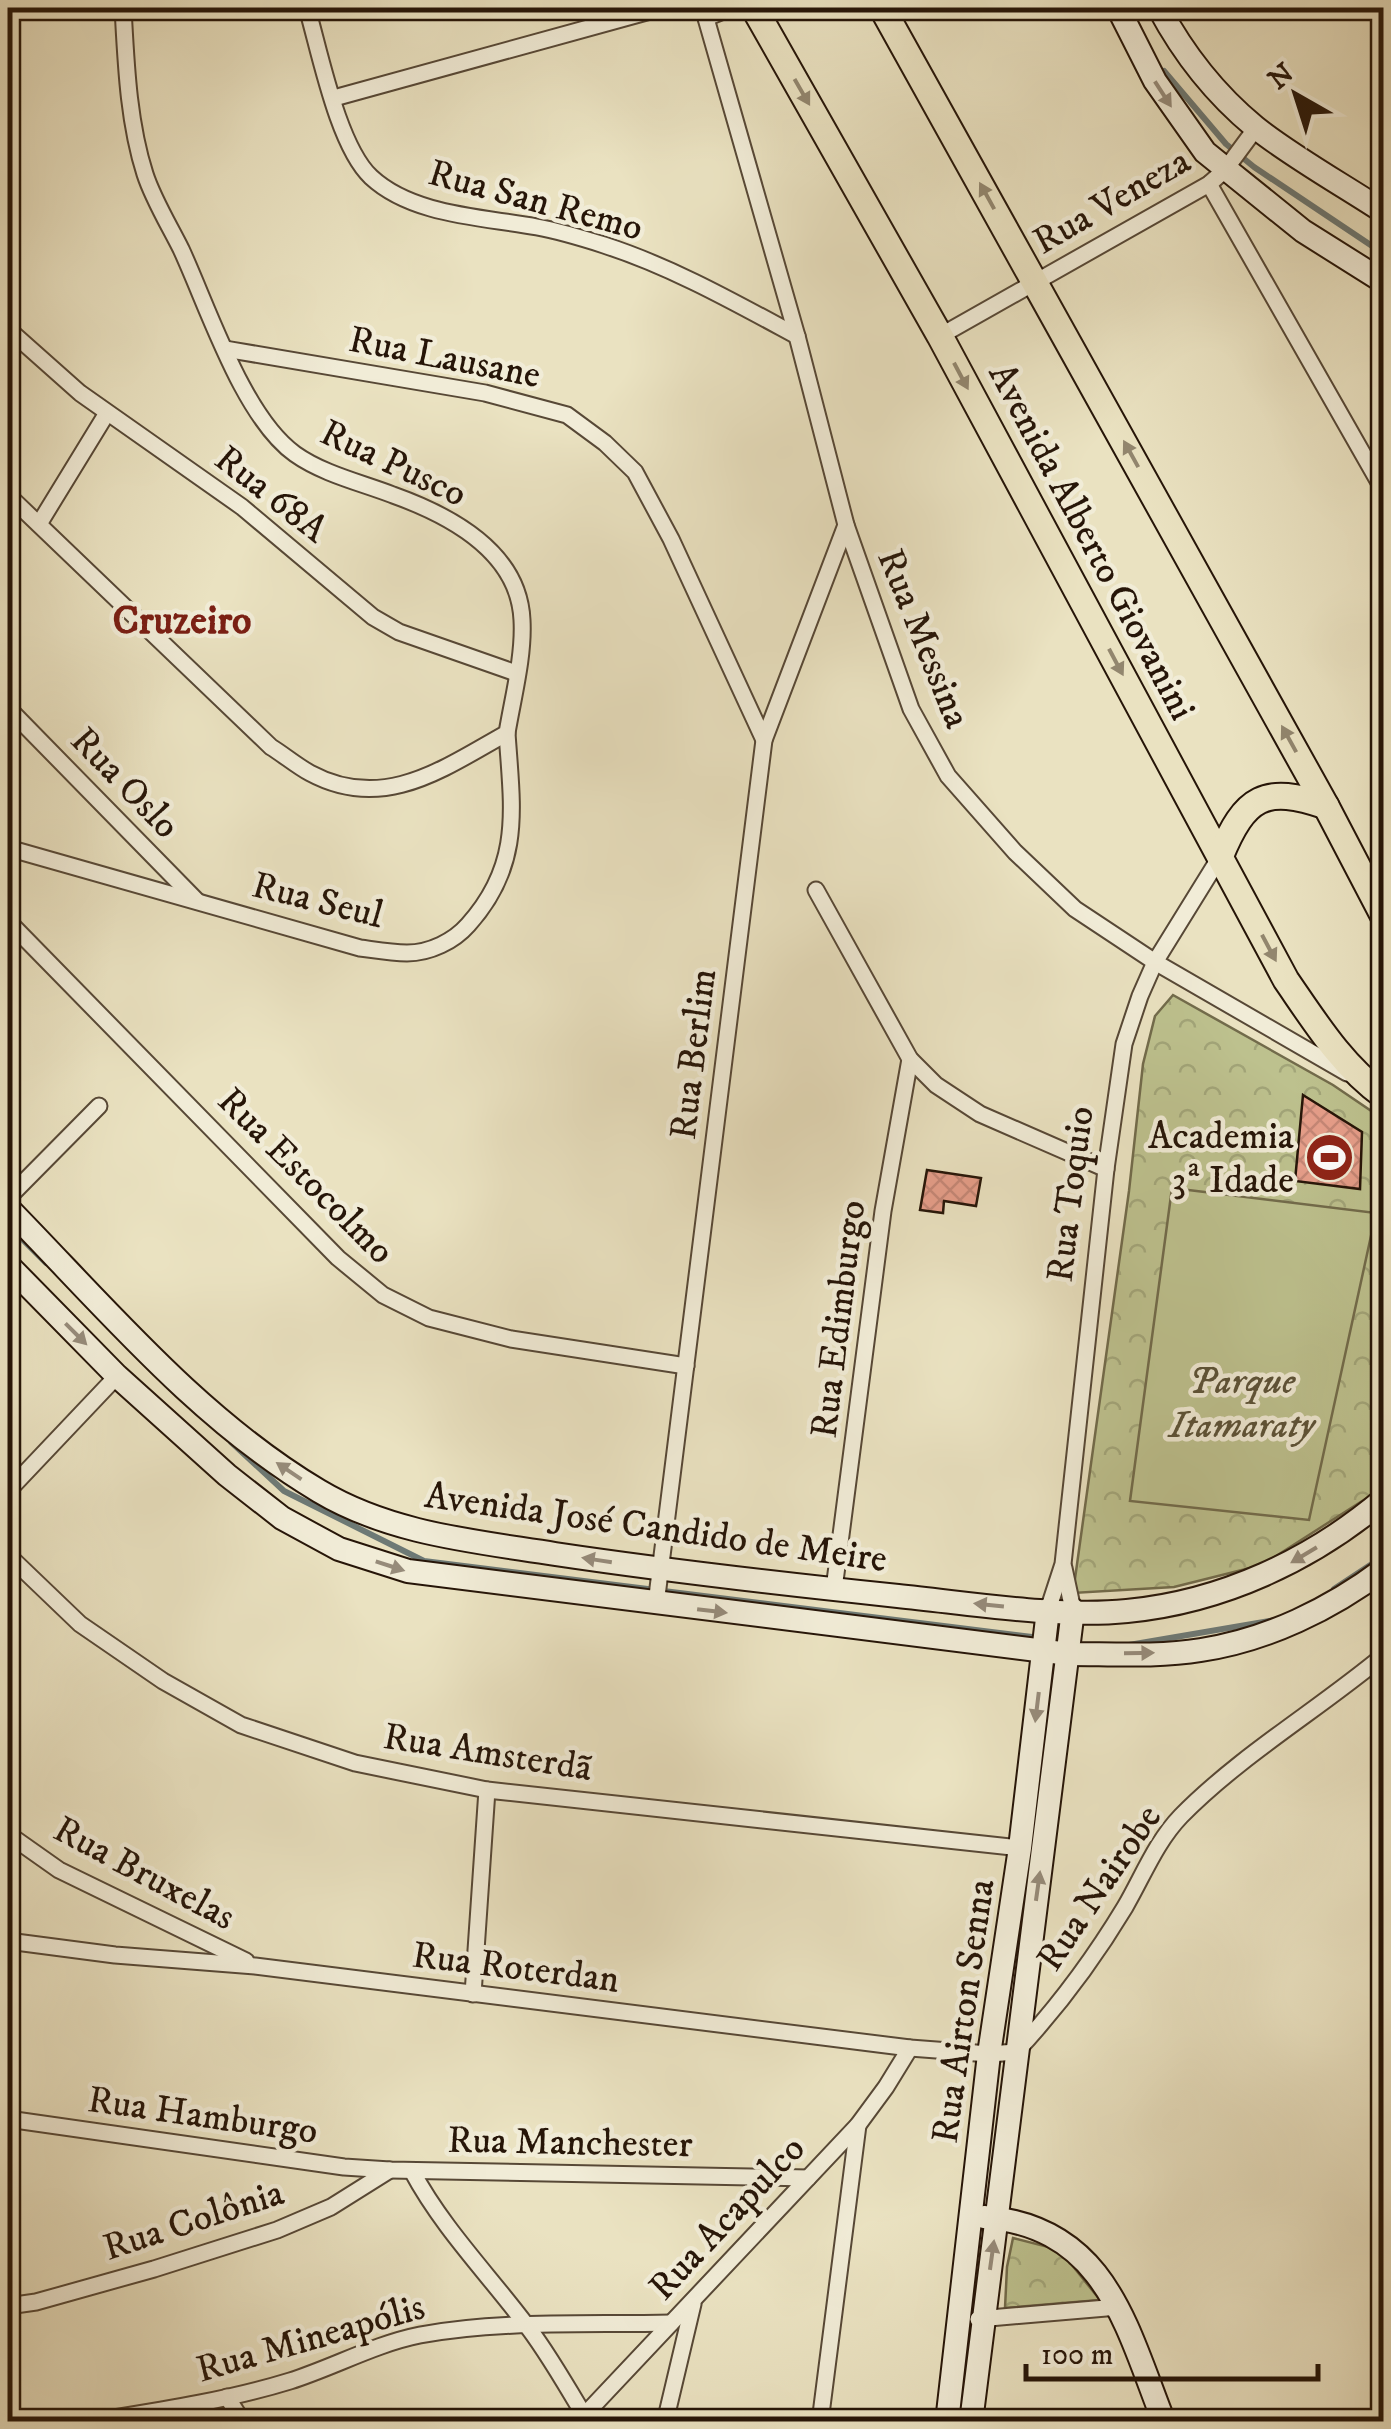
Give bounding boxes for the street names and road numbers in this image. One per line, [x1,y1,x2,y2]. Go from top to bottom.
street label: Rua Veneza [1025,138,1199,266]
street label: Rua San Remo [423,149,648,253]
street label: Rua Lausane [345,316,544,400]
street label: Avenida Alberto Giovanini [977,355,1206,729]
street label: Rua Pusco [312,409,474,518]
street label: Rua 68A [204,435,338,554]
street label: Rua Messina [865,542,981,735]
street label: Rua Oslo [60,717,190,849]
street label: Rua Seul [247,862,389,940]
street label: Rua Berlim [660,966,728,1142]
street label: Rua Estocolmo [207,1078,404,1275]
street label: Rua Toquio [1036,1104,1106,1285]
street label: Rua Edimburgo [801,1198,877,1441]
street label: Avenida José Candido de Meire [422,1472,890,1584]
street label: Rua Amsterdã [380,1713,595,1793]
street label: Rua Nairobe [1027,1796,1173,1980]
street label: Rua Bruxelas [45,1806,243,1942]
street label: Rua Airton Senna [922,1876,1006,2146]
street label: Rua Roterdan [409,1931,622,2005]
street label: Rua Hamburgo [85,2076,321,2156]
street label: Rua Manchester [447,2117,693,2169]
street label: Rua Acapulco [639,2126,816,2311]
street label: Rua Colônia [97,2169,290,2273]
street label: Rua Mineapólis [191,2283,430,2394]

